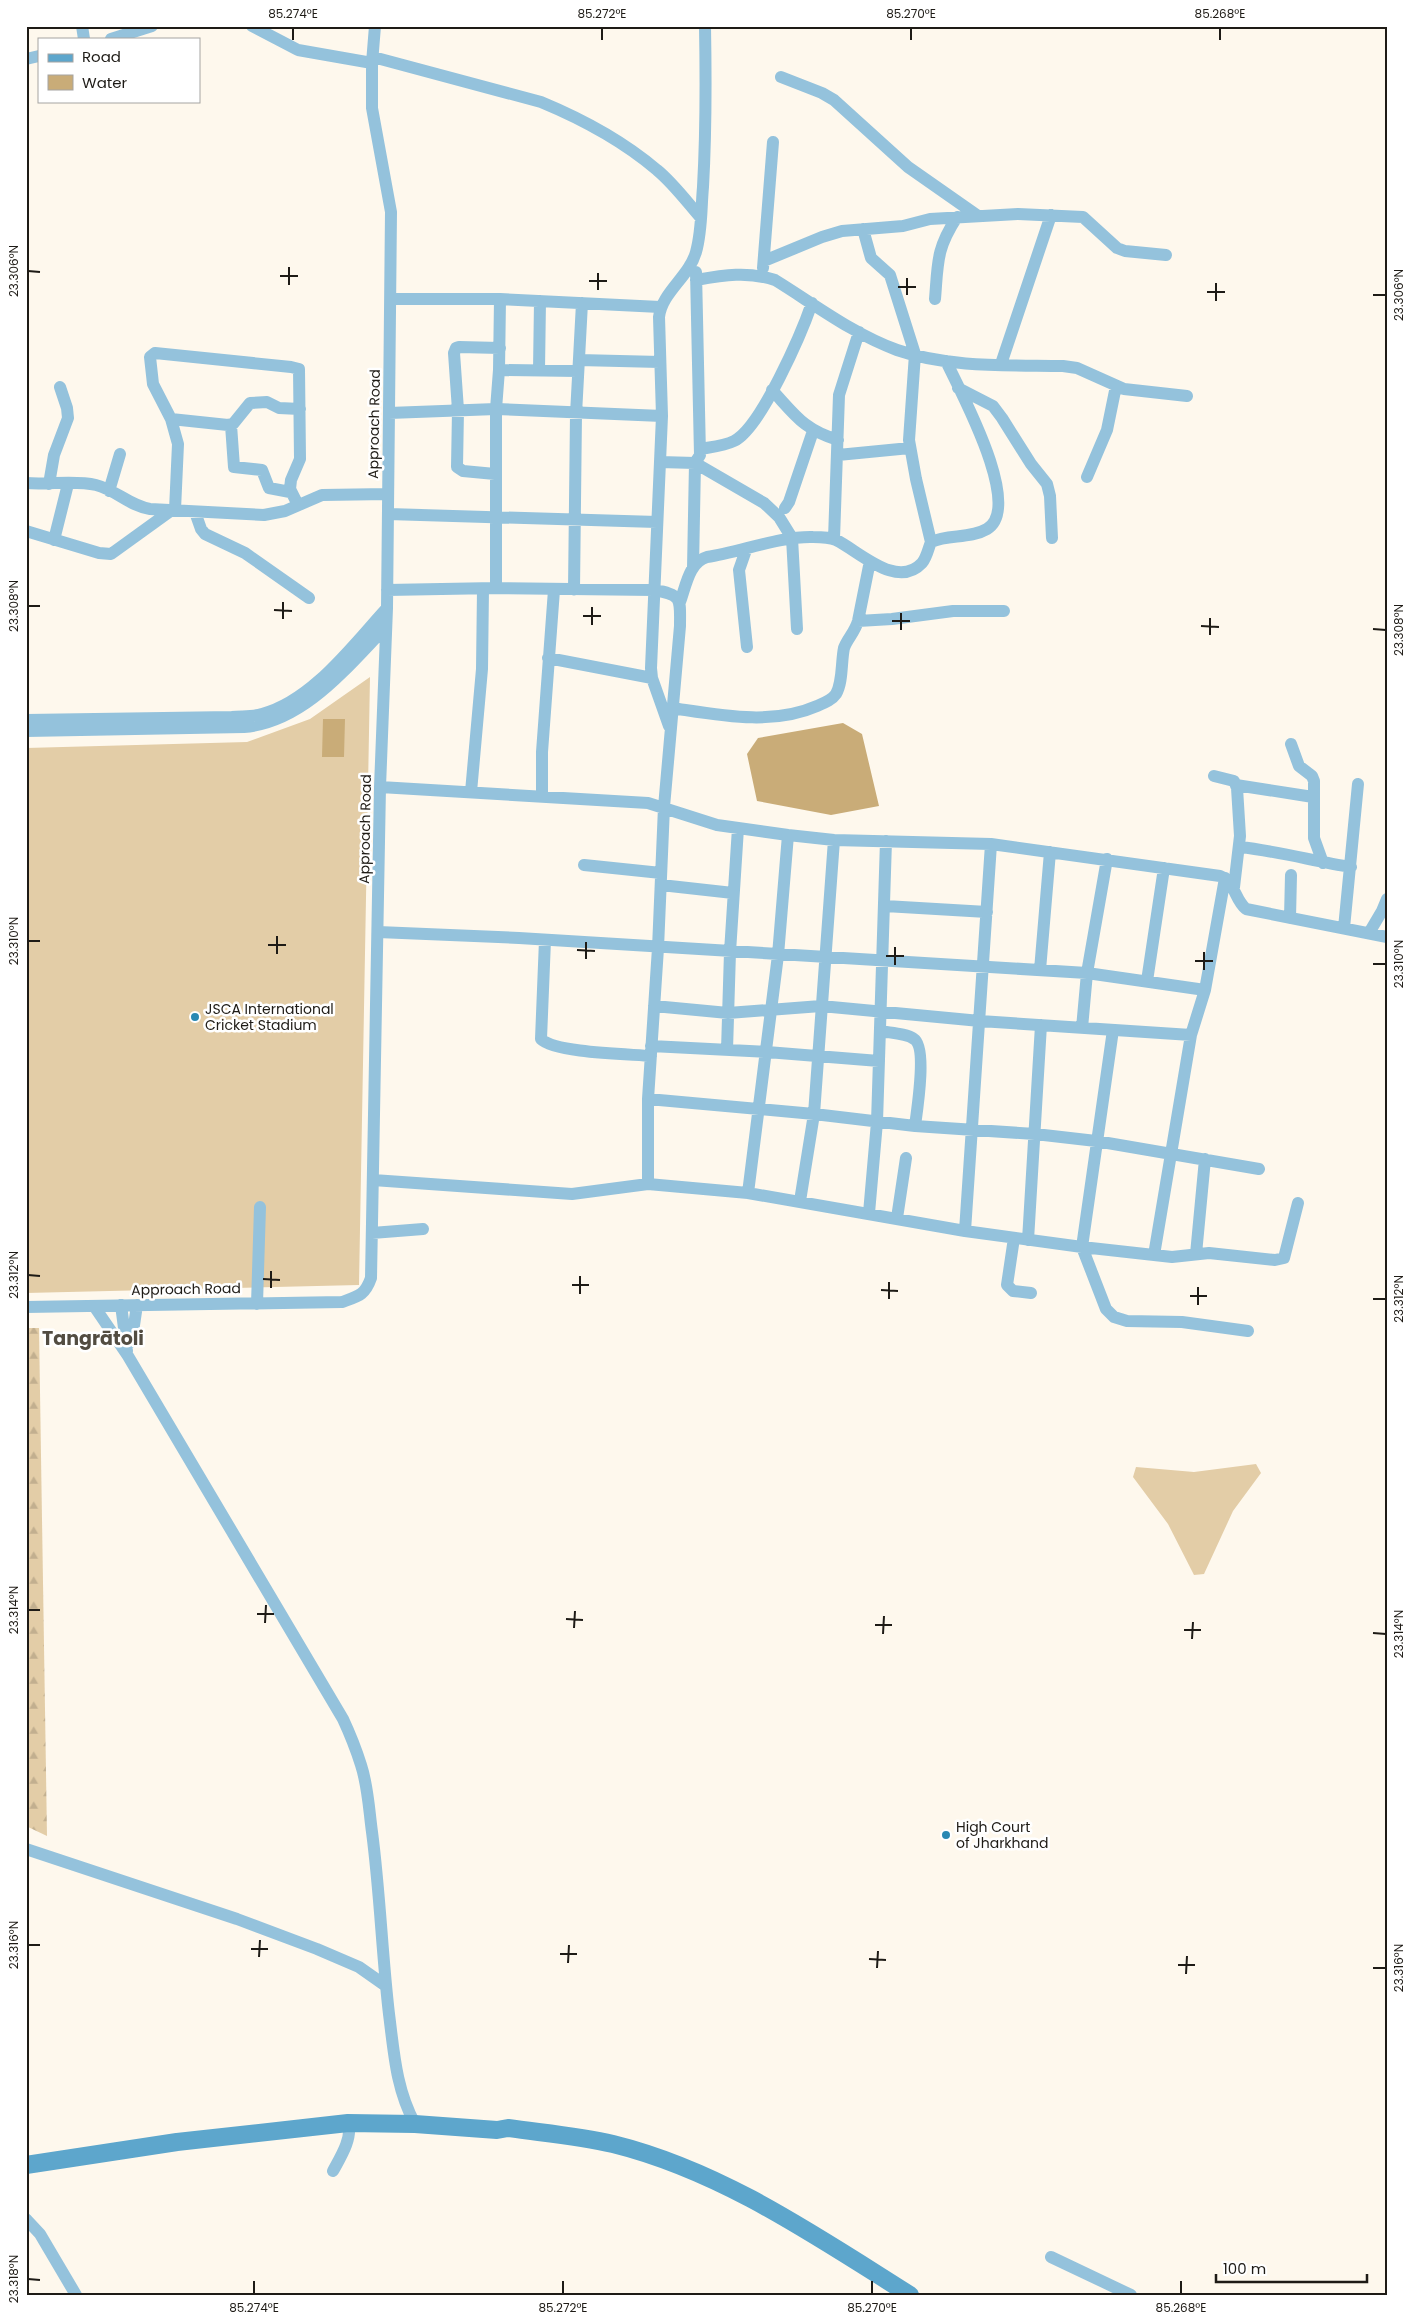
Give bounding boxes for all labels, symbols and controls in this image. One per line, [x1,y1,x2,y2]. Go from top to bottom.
text: 85.274°E [268,5,318,22]
text: 85.272°E [577,5,627,22]
text: 85.270°E [886,5,936,22]
text: 85.268°E [1195,5,1245,22]
legend [38,38,200,102]
text: Road [82,46,121,67]
text: Water [82,72,128,93]
text: 23.306°N [5,245,22,297]
text: 23.306°N [1390,269,1407,321]
street label: Approach Road [363,369,385,479]
text: 23.308°N [5,580,22,632]
text: 23.308°N [1390,604,1407,656]
street label: Approach Road [354,774,376,884]
text: 23.310°N [5,917,22,965]
text: 23.310°N [1390,940,1407,988]
place label: JSCA International Cricket Stadium [205,999,334,1035]
marker: JSCA International Cricket Stadium [189,1011,201,1023]
text: 23.312°N [5,1251,22,1299]
text: 23.312°N [1390,1275,1407,1323]
street label: Approach Road [131,1278,241,1300]
district label: Tangrātoli [42,1325,144,1352]
text: 23.314°N [5,1586,22,1634]
text: 23.314°N [1390,1610,1407,1658]
place label: High Court of Jharkhand [956,1817,1048,1853]
marker: High Court of Jharkhand [940,1829,952,1841]
text: 23.316°N [5,1921,22,1969]
text: 23.316°N [1390,1944,1407,1992]
scale bar [1216,2251,1367,2283]
text: 23.318°N [5,2255,22,2303]
text: 100 m [1223,2258,1266,2279]
text: 85.274°E [229,2299,279,2316]
text: 85.272°E [538,2299,588,2316]
text: 85.270°E [847,2299,897,2316]
text: 85.268°E [1156,2299,1206,2316]

